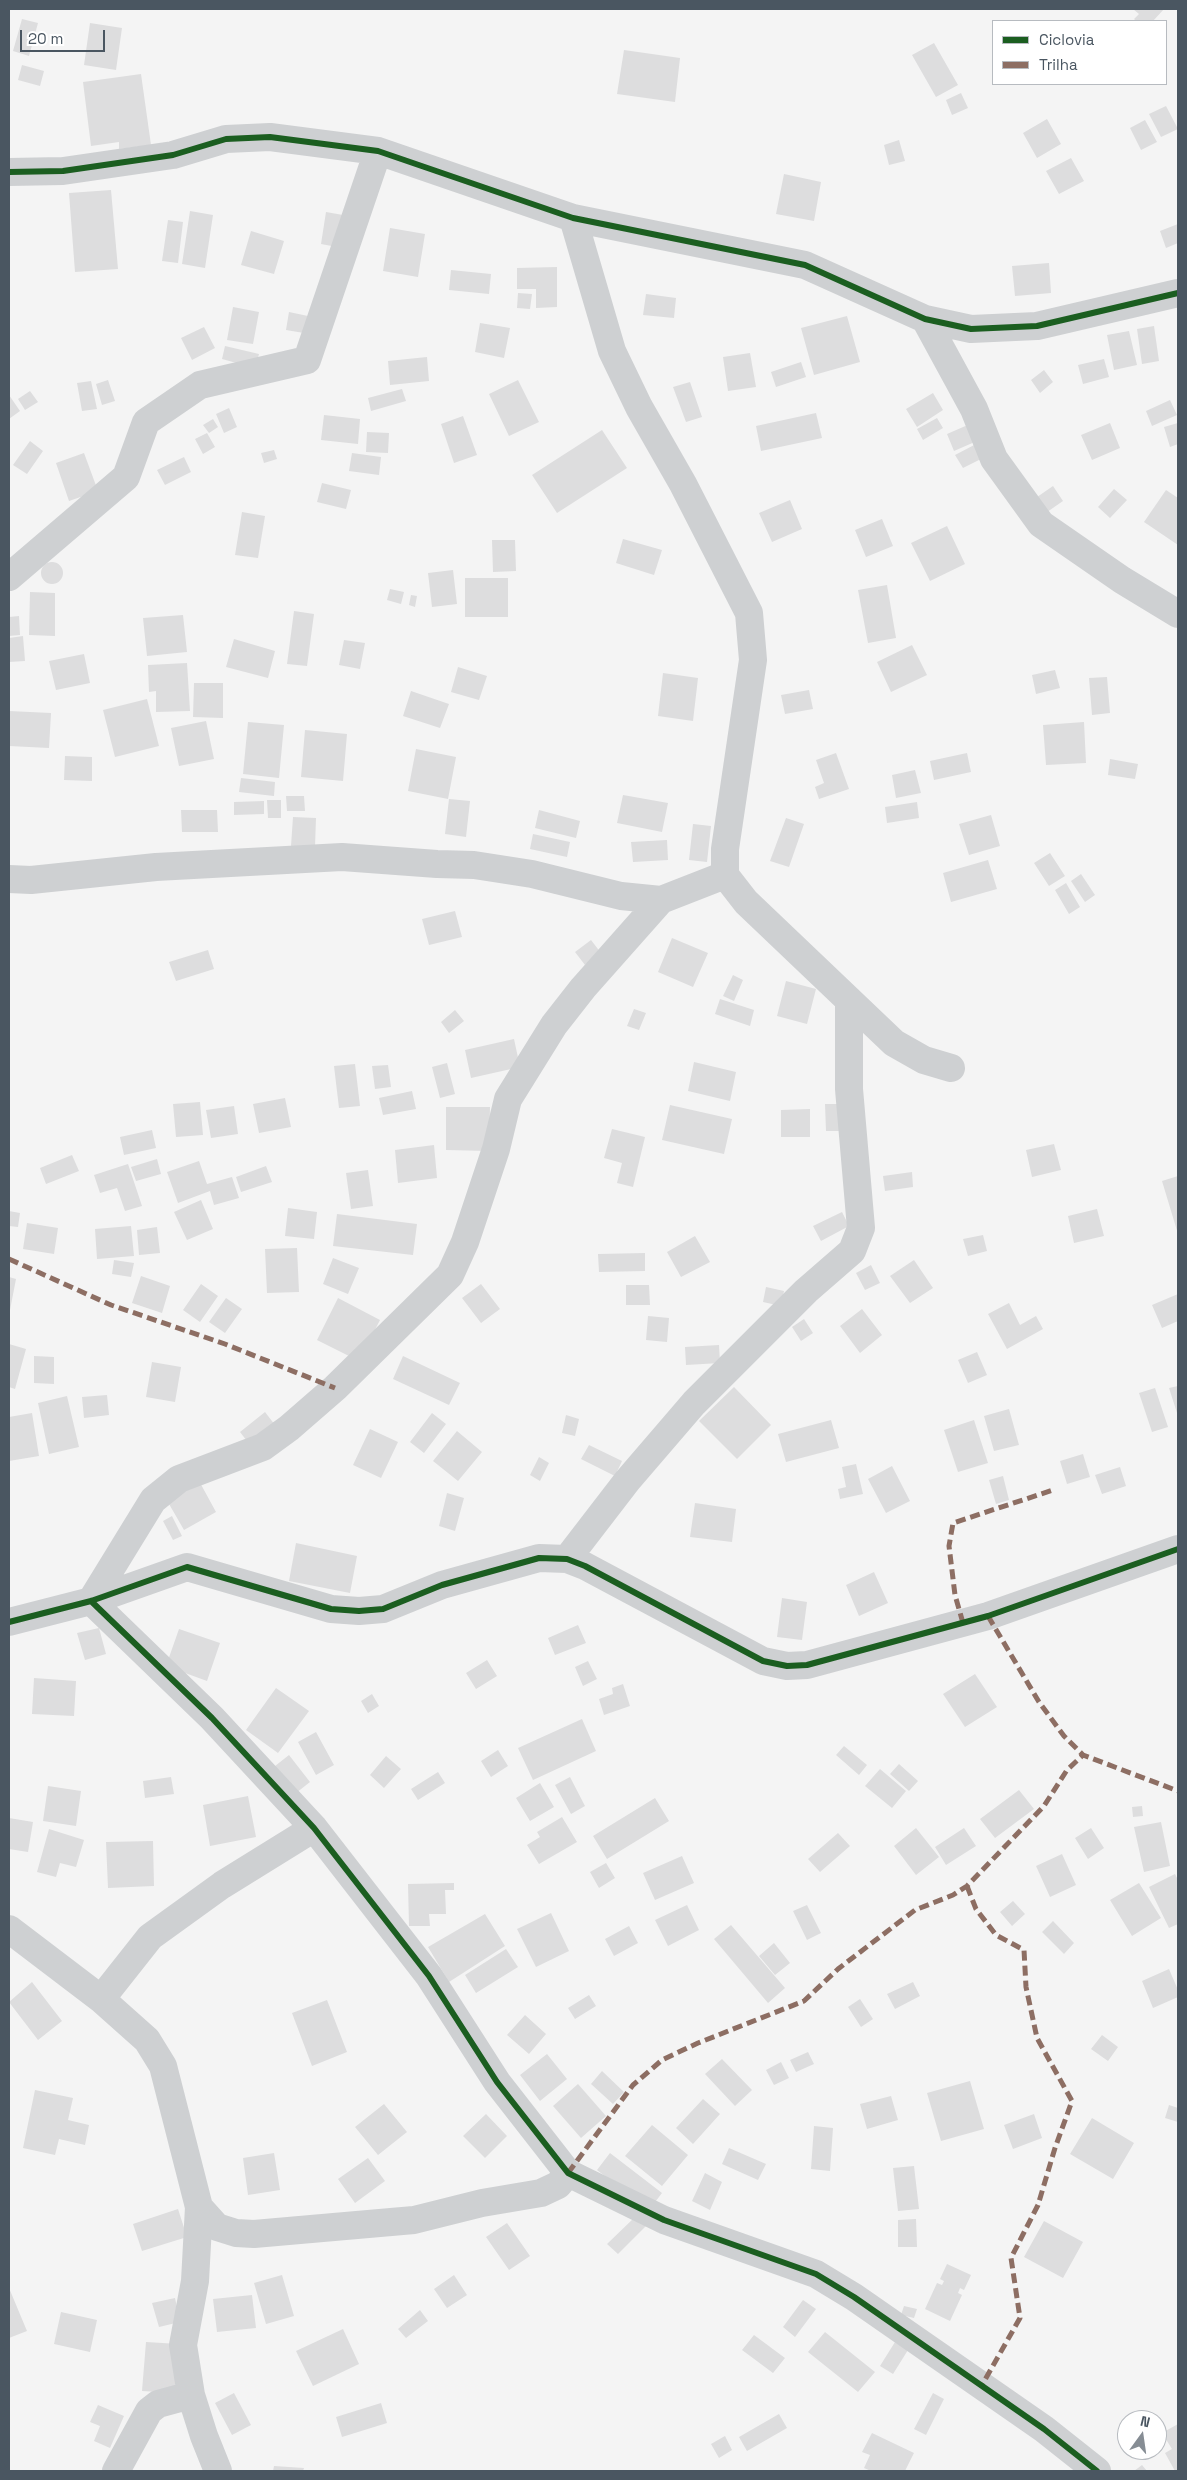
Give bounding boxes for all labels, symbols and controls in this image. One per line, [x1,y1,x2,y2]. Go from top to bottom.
scale bar [22,20,108,52]
legend [992,20,1167,85]
text: 20 m [28,29,63,48]
text: Ciclovia [1039,30,1094,49]
text: Trilha [1039,55,1078,74]
north arrow [1117,2410,1167,2460]
text: N [1139,2412,1152,2431]

